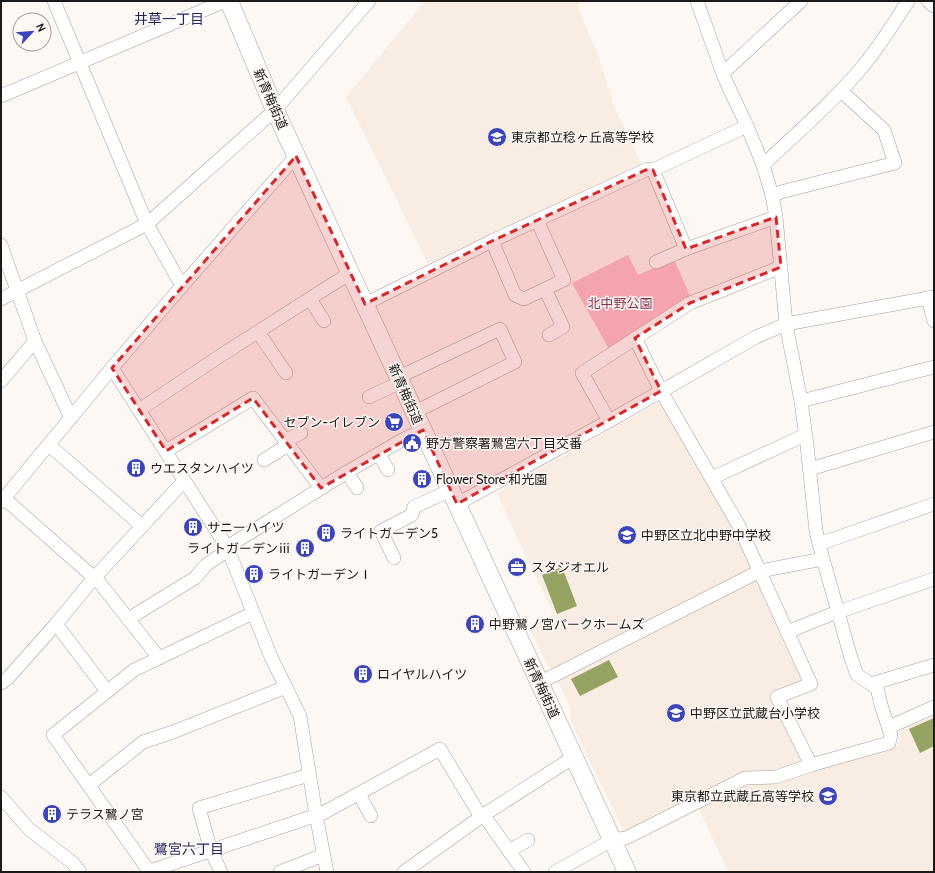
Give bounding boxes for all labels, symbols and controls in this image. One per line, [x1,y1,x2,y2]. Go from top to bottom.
district label: 井草一丁目 [134,10,204,28]
north arrow [12,12,52,52]
text: N [33,21,49,34]
street label: 新青梅街道 [250,66,292,132]
school or university icon: 東京都立稔ヶ丘高等学校 [486,126,508,148]
place label: 東京都立稔ヶ丘高等学校 [511,129,654,145]
park label: 北中野公園 [587,295,653,311]
street label: 新青梅街道 [385,361,427,427]
supermarket icon: セブン-イレブン [383,411,405,433]
place label: セブン-イレブン [283,414,380,430]
public building icon: 野方警察署鷺宮六丁目交番 [401,432,423,454]
place label: 野方警察署鷺宮六丁目交番 [426,435,582,451]
building icon: ウエスタンハイツ [125,457,147,479]
place label: ウエスタンハイツ [150,460,254,476]
building icon: Flower Store 和光園 [411,468,433,490]
place label: Flower Store 和光園 [436,471,547,487]
building icon: サニーハイツ [182,516,204,538]
place label: サニーハイツ [207,519,284,535]
building icon: ライトガーデン5 [315,522,337,544]
school or university icon: 中野区立北中野中学校 [616,524,638,546]
place label: ライトガーデン5 [340,525,438,541]
place label: 中野区立北中野中学校 [641,527,771,543]
building icon: ライトガーデンⅲ [294,537,316,559]
place label: ライトガーデンⅲ [187,540,291,556]
office icon: スタジオエル [506,556,528,578]
place label: スタジオエル [531,559,609,575]
building icon: ライトガーデンⅠ [243,563,265,585]
place label: ライトガーデンⅠ [268,566,372,582]
building icon: 中野鷺ノ宮パークホームズ [464,613,486,635]
place label: 中野鷺ノ宮パークホームズ [489,616,645,632]
street label: 新青梅街道 [521,655,563,721]
building icon: ロイヤルハイツ [352,663,374,685]
place label: ロイヤルハイツ [377,666,467,682]
school or university icon: 中野区立武蔵台小学校 [665,702,687,724]
place label: 中野区立武蔵台小学校 [690,705,820,721]
school or university icon: 東京都立武蔵丘高等学校 [817,785,839,807]
place label: 東京都立武蔵丘高等学校 [671,788,814,804]
building icon: テラス鷺ノ宮 [41,803,63,825]
place label: テラス鷺ノ宮 [66,806,144,822]
district label: 鷺宮六丁目 [154,840,224,858]

